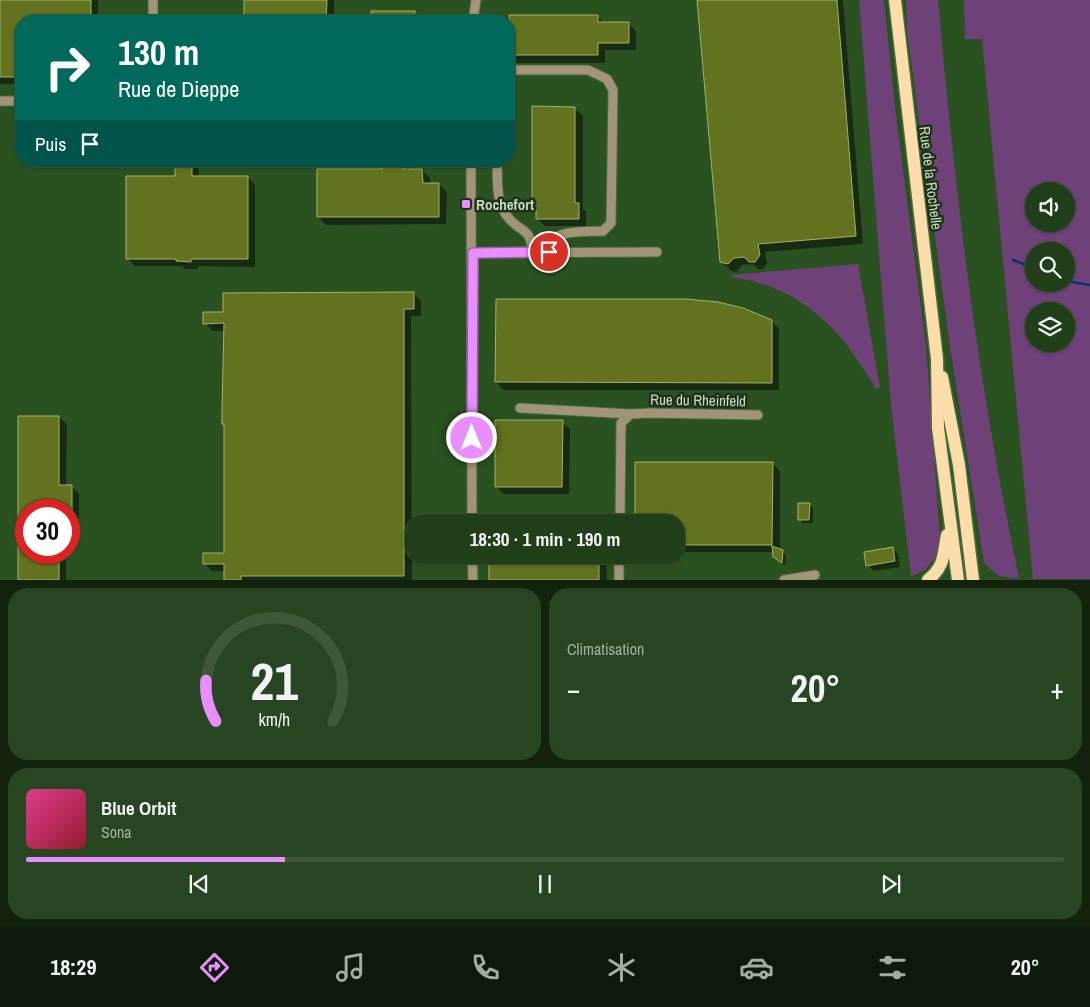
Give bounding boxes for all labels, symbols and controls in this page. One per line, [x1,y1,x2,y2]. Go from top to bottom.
text: 130 m [118,29,199,76]
icon: right [35,35,100,100]
text: Rue de Dieppe [118,74,239,104]
street label: Rue de la Rochelle [914,125,948,231]
icon: arrive [76,130,104,158]
text: Puis [35,131,66,157]
map controls [1025,182,1075,352]
button: sound [1025,182,1075,232]
place label: Rochefort [476,194,534,215]
marker: Rochefort [460,198,472,210]
pin [528,231,570,273]
icon: arrive [535,238,563,266]
button: search [1025,242,1075,292]
button: layers [1025,302,1075,352]
street label: Rue du Rheinfeld [650,389,746,411]
position arrow [445,411,497,463]
speed limit sign: 30 [15,499,80,564]
text: 18:30 · 1 min · 190 m [470,526,620,552]
text: Climatisation [567,638,644,660]
text: 21 [251,646,298,716]
text: 20° [791,663,840,714]
text: − [567,670,580,708]
text: + [1051,670,1064,708]
text: km/h [259,708,290,732]
text: Blue Orbit [101,795,176,821]
text: Sona [101,821,132,843]
icon: previous [185,870,213,898]
icon: pause [531,870,559,898]
icon: next [877,870,905,898]
icon: directions [197,950,232,985]
icon: music [333,950,368,985]
icon: phone [468,950,503,985]
icon: climate [604,950,639,985]
icon: car [739,950,774,985]
icon: filters [875,950,910,985]
text: 18:29 [50,952,96,982]
text: 20° [1011,952,1040,982]

